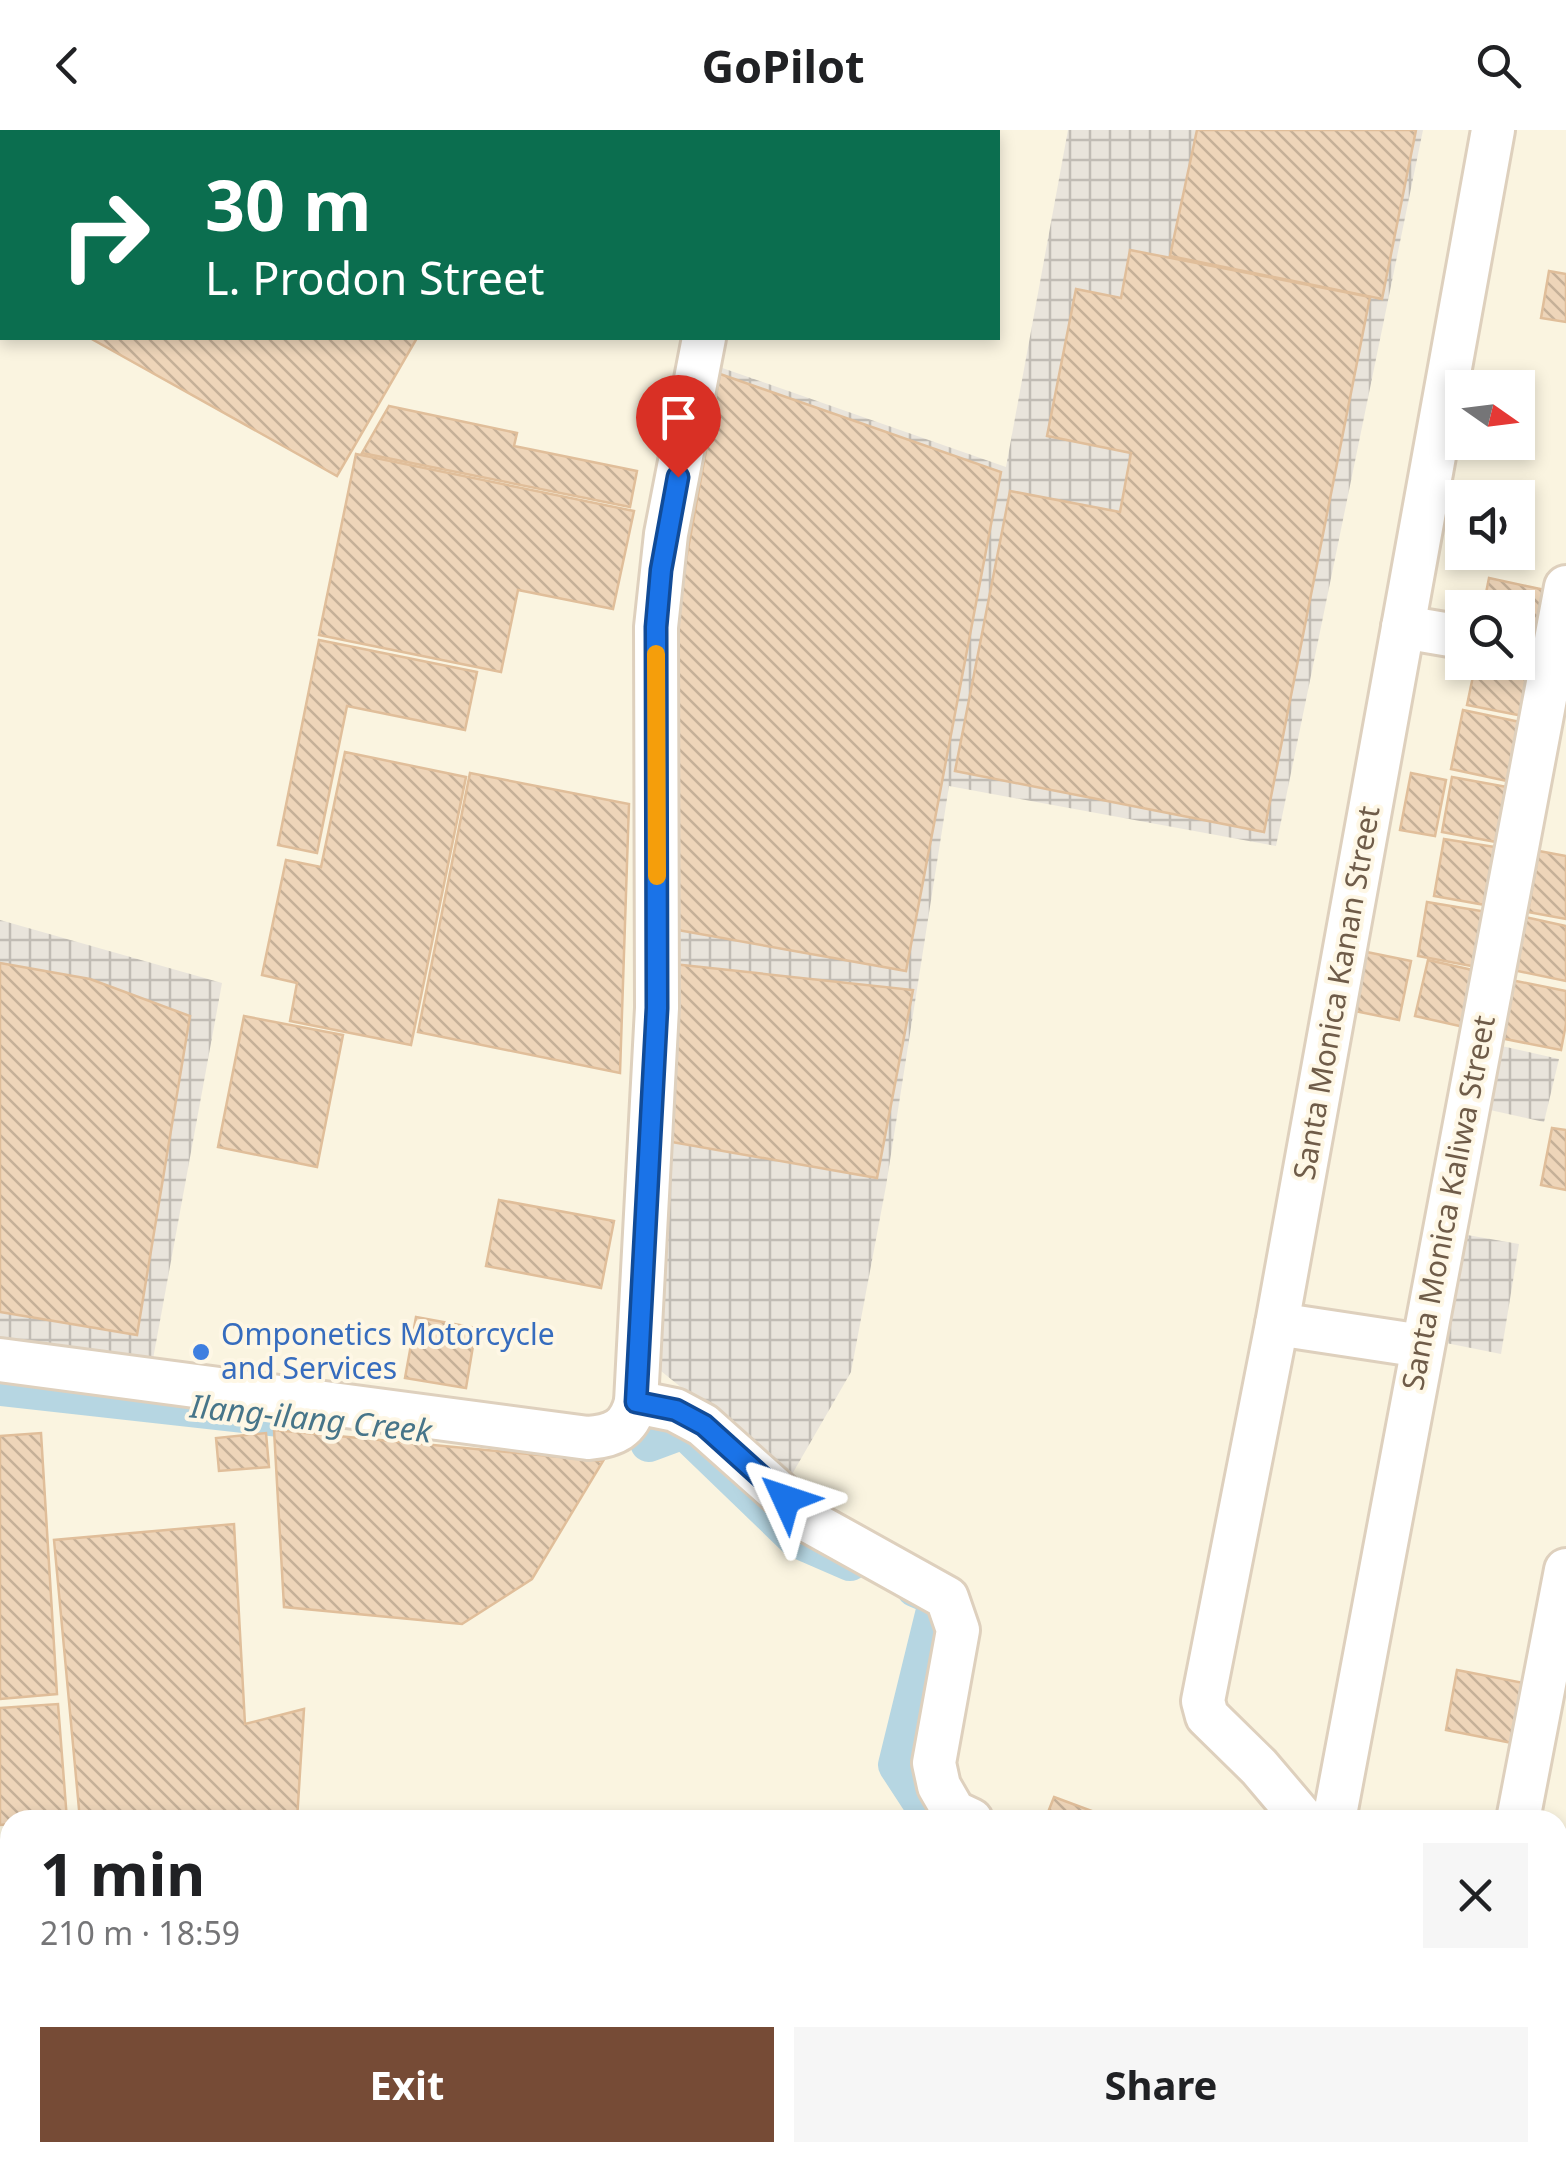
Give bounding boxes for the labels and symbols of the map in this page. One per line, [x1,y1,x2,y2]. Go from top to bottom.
north arrow [1445,370,1535,460]
pin [636,375,721,478]
street label: Santa Monica Kanan Street [1282,802,1389,1183]
street label: Santa Monica Kaliwa Street [1391,1012,1504,1394]
place label: Omponetics Motorcycle and Services [221,1313,555,1388]
marker: Omponetics Motorcycle and Services [190,1341,212,1363]
water label: Ilang-ilang Creek [187,1383,435,1452]
position arrow [734,1447,838,1551]

